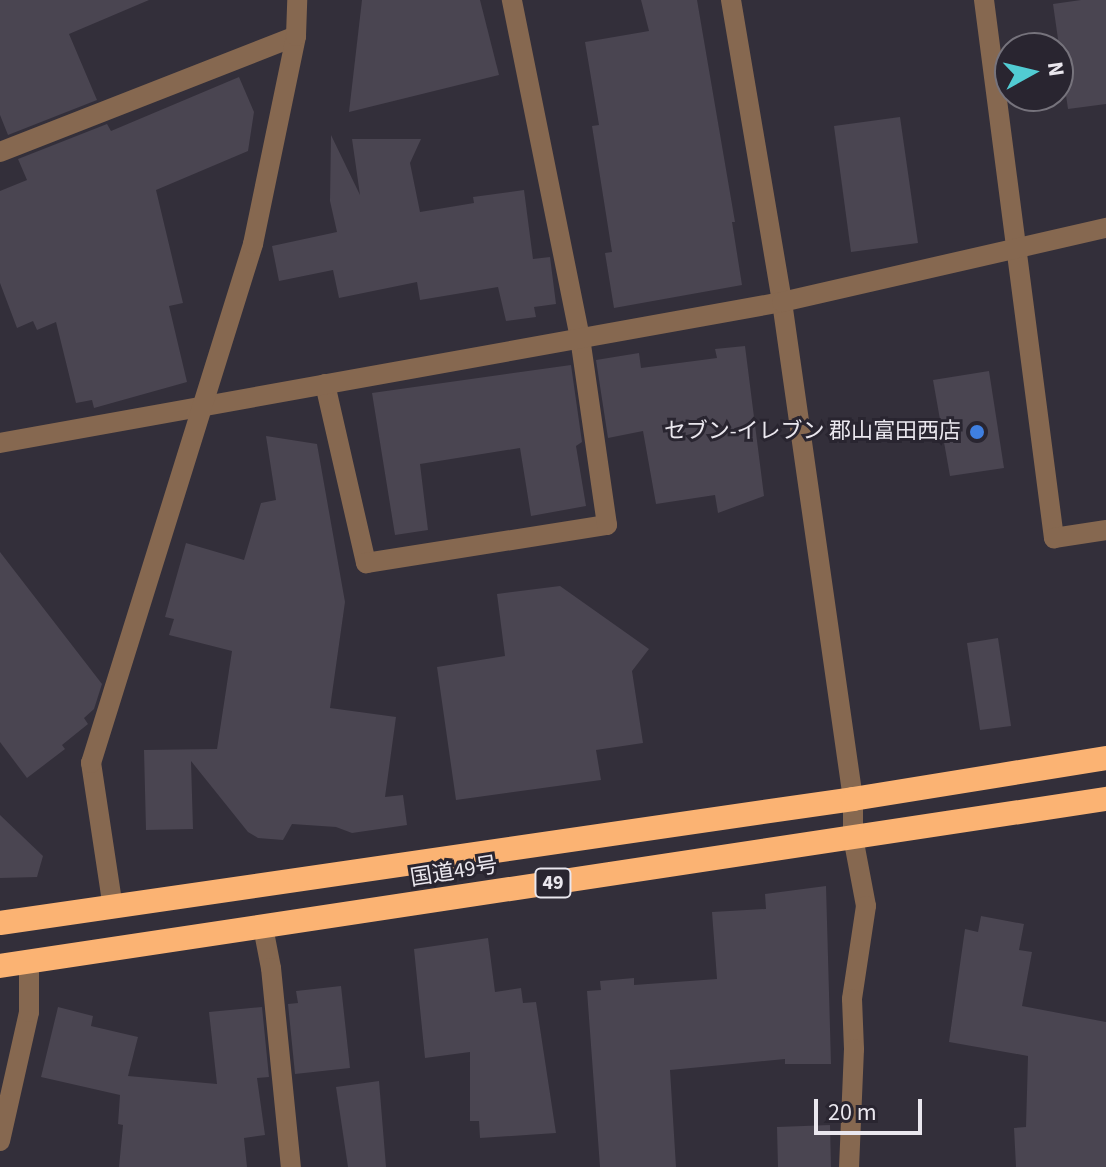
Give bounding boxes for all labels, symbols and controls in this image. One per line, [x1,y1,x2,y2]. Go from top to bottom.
north arrow [994,32,1074,112]
text: N [1039,59,1073,78]
place label: セブン-イレブン 郡山富田西店 [664,419,961,445]
marker: セブン-イレブン 郡山富田西店 [968,423,986,441]
street label: 国道49号 [409,852,499,892]
road number: 49 [533,867,573,899]
scale bar [818,1083,926,1133]
text: 20 m [828,1095,877,1130]

